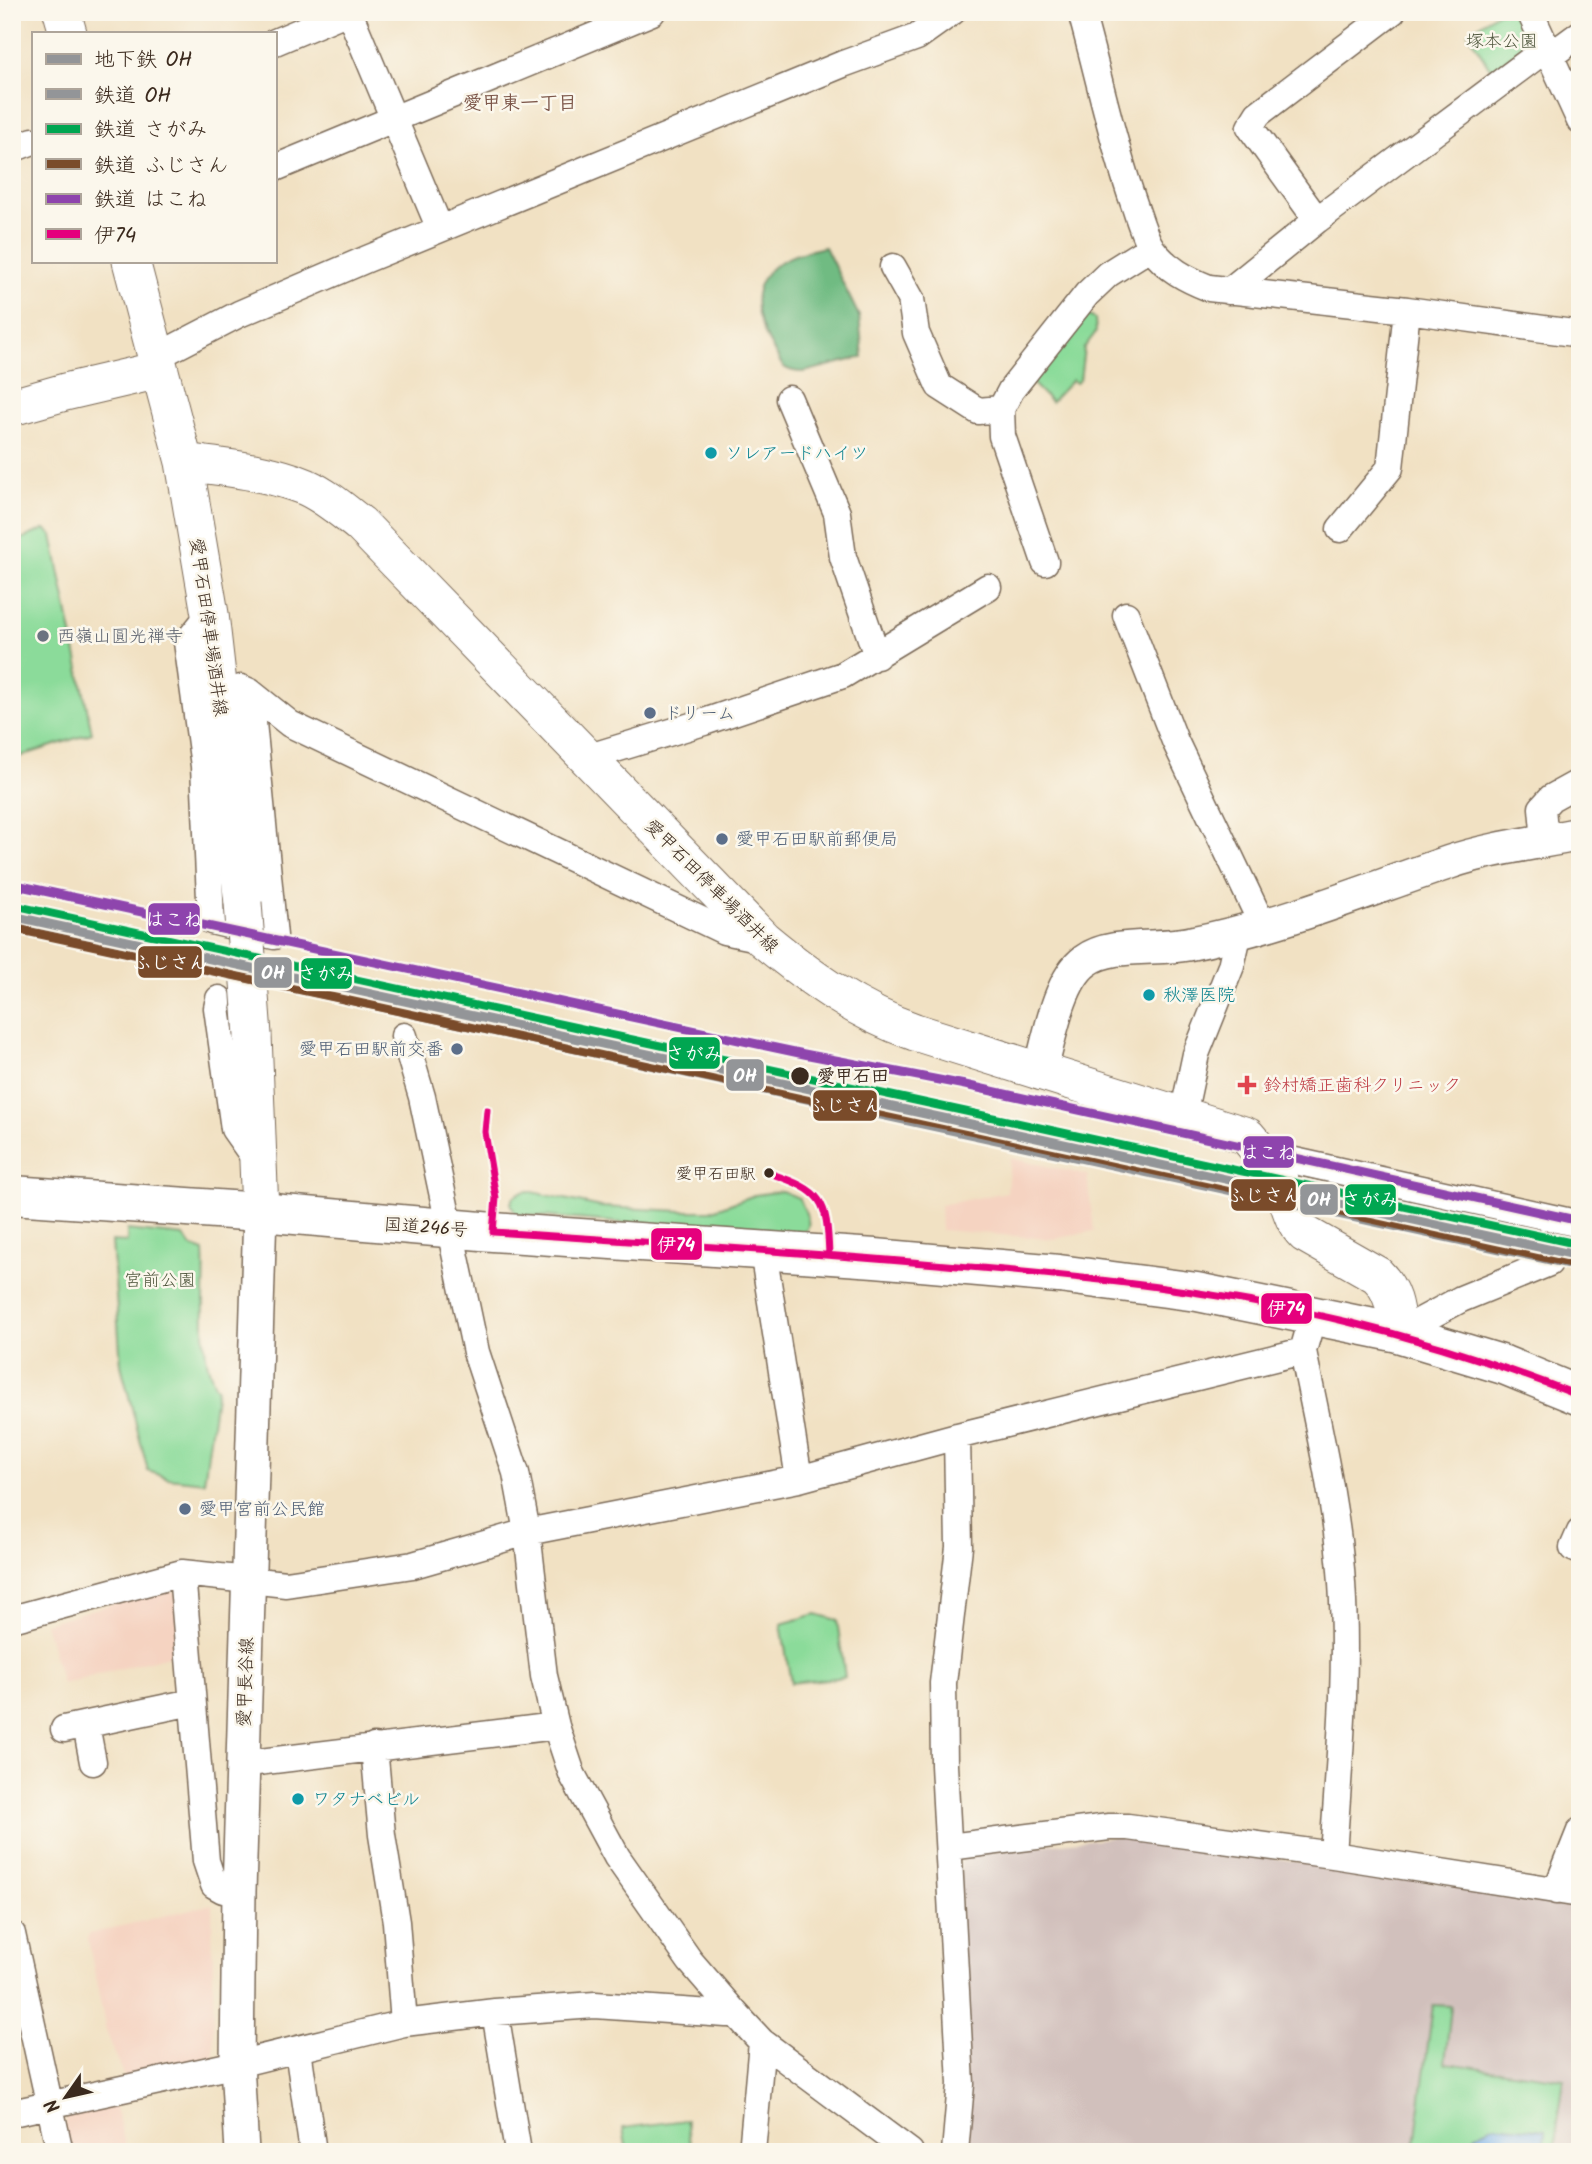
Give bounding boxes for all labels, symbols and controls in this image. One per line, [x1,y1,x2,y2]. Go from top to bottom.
park label: 塚本公園 [1466,28,1538,57]
legend [32,32,276,262]
text: 地下鉄 OH [94,44,192,77]
text: 鉄道 OH [94,80,171,113]
district label: 愛甲東一丁目 [463,89,577,119]
text: 鉄道 さがみ [94,114,207,147]
text: 鉄道 ふじさん [94,150,228,183]
text: 鉄道 はこね [94,184,207,217]
text: 伊74 [94,220,136,253]
place label: ソレアードハイツ [725,440,868,469]
marker: ソレアードハイツ [703,445,719,461]
street label: 愛甲石田停車場酒井線 [181,536,234,718]
place label: 西嶺山圓光禅寺 [57,623,183,652]
marker: 西嶺山圓光禅寺 [35,628,51,644]
place label: ドリーム [664,700,735,729]
marker: ドリーム [642,705,658,721]
street label: 愛甲石田停車場酒井線 [637,813,785,961]
place label: 愛甲石田駅前郵便局 [736,826,898,855]
marker: 愛甲石田駅前郵便局 [714,831,730,847]
line badge: はこね [147,902,201,936]
text: はこね [145,906,203,936]
line badge: ふじさん [137,945,203,979]
text: ふじさん [132,949,208,979]
line badge: OH [253,956,293,989]
line badge: さがみ [300,957,353,990]
text: OH [261,959,285,989]
text: さがみ [297,960,355,990]
place label: 秋澤医院 [1163,982,1235,1011]
marker: 秋澤医院 [1141,987,1157,1003]
place label: 愛甲石田駅前交番 [299,1036,443,1065]
line badge: さがみ [668,1036,721,1070]
text: さがみ [665,1040,723,1070]
marker: 愛甲石田駅前交番 [449,1041,465,1057]
line badge: OH [725,1058,765,1092]
text: OH [733,1062,757,1092]
place label: 愛甲石田 [817,1063,889,1092]
marker: 愛甲石田 [789,1065,811,1087]
place label: 鈴村矯正歯科クリニック [1263,1072,1461,1101]
marker: 鈴村矯正歯科クリニック [1237,1075,1257,1095]
line badge: ふじさん [812,1089,878,1122]
text: ふじさん [807,1092,883,1122]
line badge: はこね [1242,1135,1295,1169]
text: はこね [1239,1139,1297,1169]
place label: 愛甲石田駅 [676,1162,756,1187]
marker: 愛甲石田駅 [762,1166,776,1180]
line badge: ふじさん [1230,1178,1297,1212]
text: ふじさん [1226,1182,1302,1212]
line badge: OH [1299,1183,1339,1216]
line badge: さがみ [1344,1183,1397,1216]
text: OH [1307,1186,1331,1216]
text: さがみ [1341,1186,1399,1216]
street label: 国道246号 [383,1211,469,1246]
line badge: 伊74 [650,1227,703,1261]
text: 伊74 [657,1231,696,1261]
park label: 宮前公園 [124,1267,196,1296]
line badge: 伊74 [1260,1292,1313,1325]
text: 伊74 [1267,1295,1306,1325]
place label: 愛甲宮前公民館 [199,1496,325,1525]
marker: 愛甲宮前公民館 [177,1501,193,1517]
street label: 愛甲長谷線 [230,1637,263,1728]
place label: ワタナベビル [312,1786,420,1815]
marker: ワタナベビル [290,1791,306,1807]
north arrow [32,2062,102,2132]
text: N [38,2092,69,2119]

